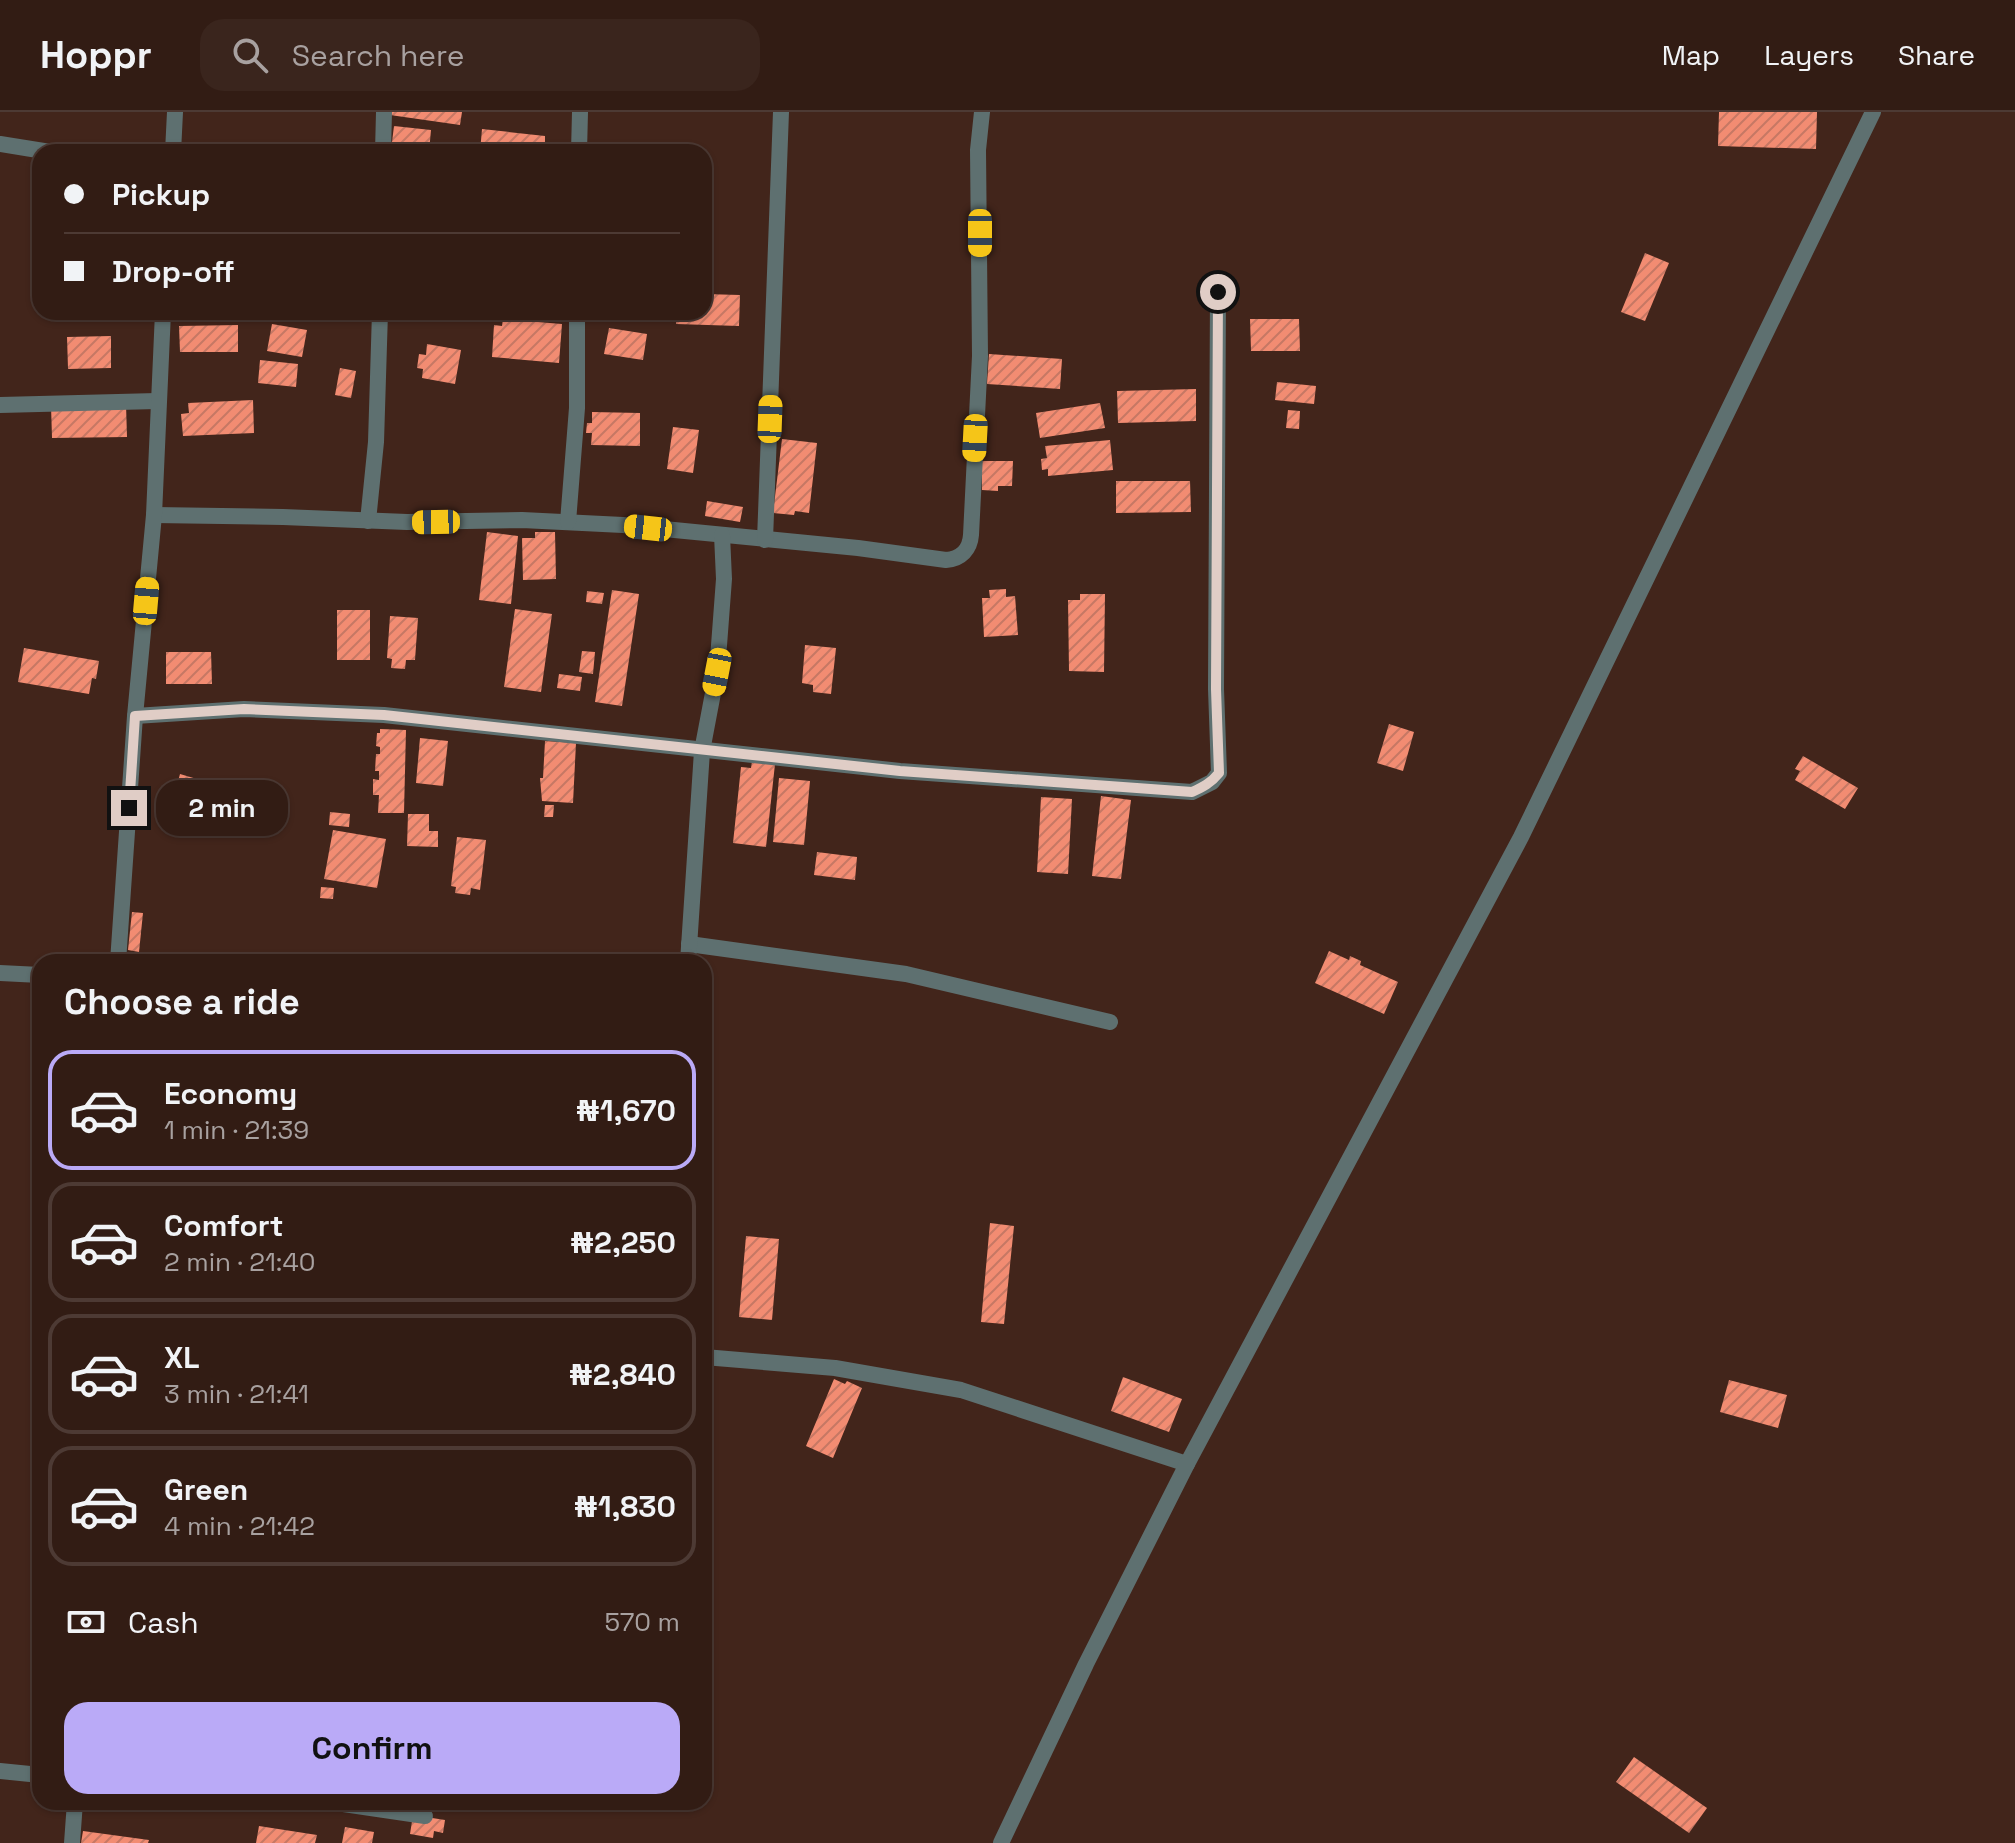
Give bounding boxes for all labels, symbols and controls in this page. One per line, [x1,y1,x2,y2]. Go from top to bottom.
search box [200,19,760,91]
text: Hoppr [40,31,152,79]
icon: search [228,33,272,77]
text: Search here [292,36,465,75]
text: Map [1662,37,1720,73]
text: Layers [1764,37,1854,73]
text: Share [1898,37,1975,73]
text: Pickup [112,175,210,214]
car [968,209,992,257]
text: Drop-off [112,252,235,291]
route start [1200,274,1236,310]
car [757,395,783,443]
car [962,413,988,463]
car [412,510,460,534]
car [623,514,673,542]
car [132,576,160,626]
car [701,646,733,698]
callout: 2 min [157,780,289,836]
route end [111,790,147,826]
text: 2 min [188,791,256,825]
text: Choose a ride [64,979,300,1025]
icon: car [68,1074,140,1146]
text: Economy [164,1074,297,1113]
text: ₦1,670 [576,1091,676,1130]
text: 1 min · 21:39 [164,1113,309,1147]
icon: car [68,1206,140,1278]
text: Comfort [164,1206,283,1245]
text: ₦2,250 [570,1223,676,1262]
text: 2 min · 21:40 [164,1245,315,1279]
icon: car [68,1338,140,1410]
text: XL [164,1338,200,1377]
text: ₦2,840 [569,1355,676,1394]
text: 3 min · 21:41 [164,1377,309,1411]
icon: car [68,1470,140,1542]
text: Green [164,1470,248,1509]
text: ₦1,830 [574,1487,676,1526]
text: 4 min · 21:42 [164,1509,315,1543]
icon: cash [64,1600,108,1644]
text: Cash [128,1603,199,1642]
text: 570 m [605,1605,680,1639]
button: Confirm [64,1702,680,1794]

